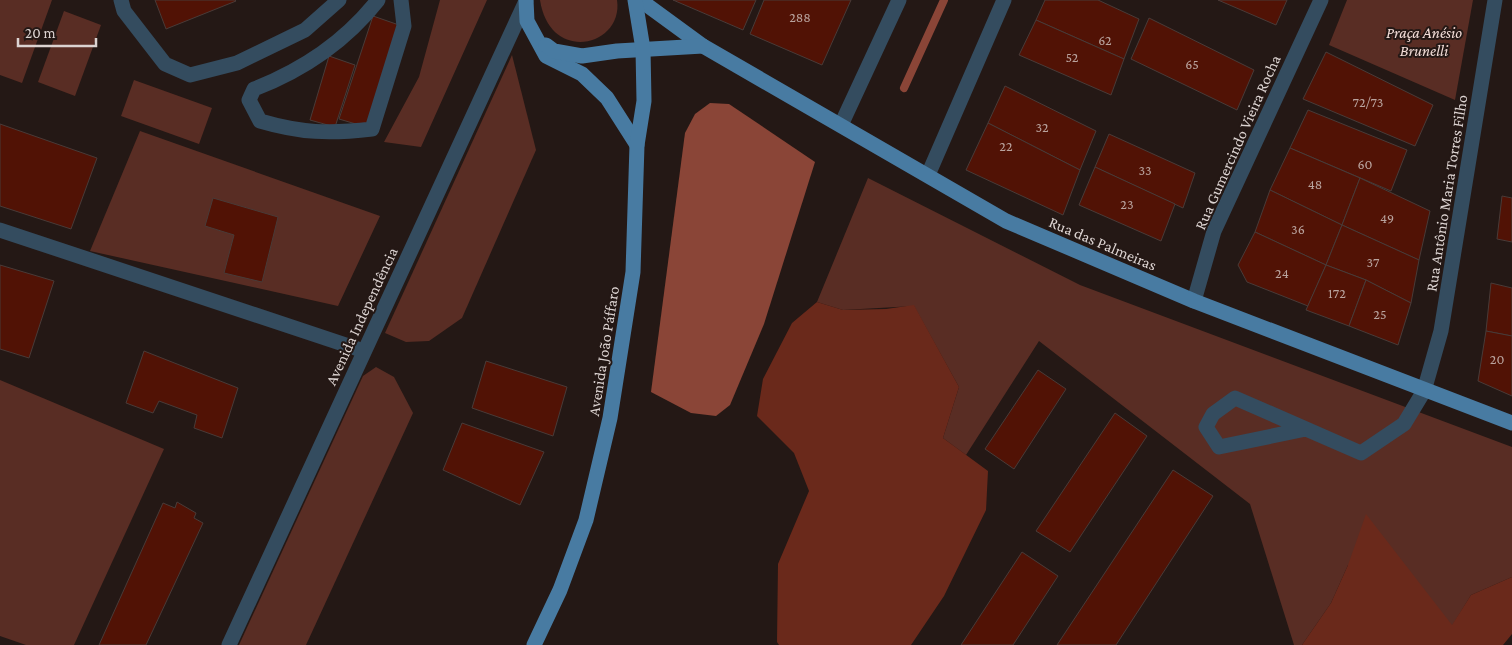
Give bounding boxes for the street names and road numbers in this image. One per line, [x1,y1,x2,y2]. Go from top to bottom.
street label: Rua Gumercindo Vieira Rocha [1191,52,1284,232]
street label: Rua Antônio Maria Torres Filho [1423,93,1470,293]
street label: Rua das Palmeiras [1046,213,1159,274]
street label: Avenida Independência [322,244,402,388]
street label: Avenida João Páffaro [585,285,623,417]

